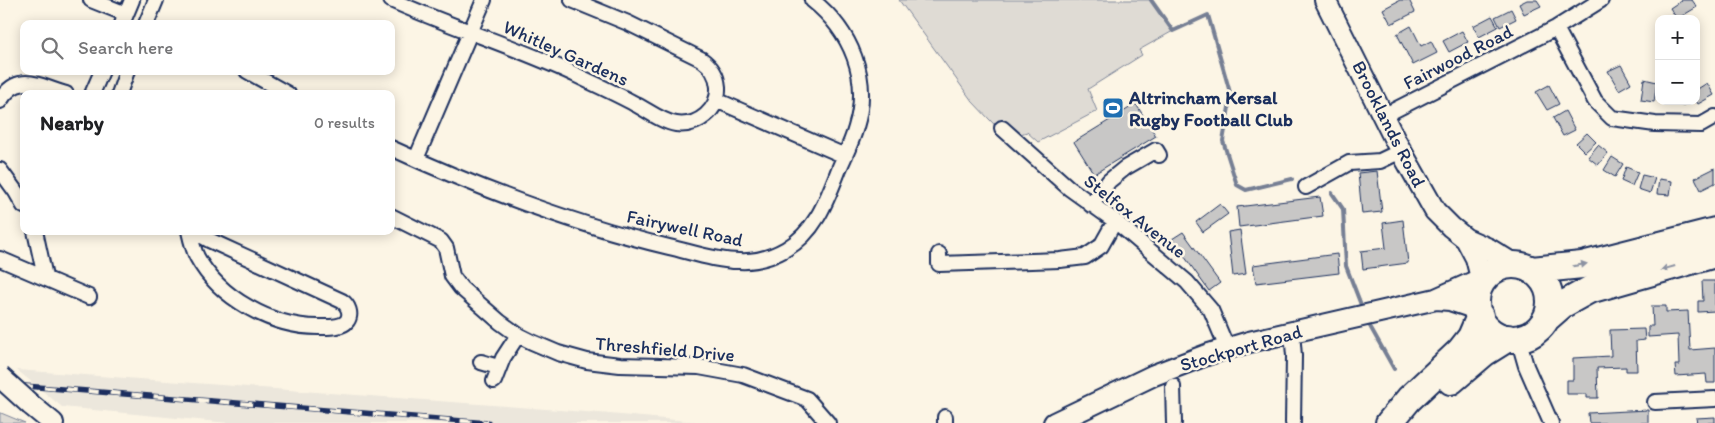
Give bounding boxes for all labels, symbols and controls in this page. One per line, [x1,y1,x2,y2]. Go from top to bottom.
street label: Whitley Gardens [500,15,632,91]
map controls [1655,15,1700,105]
button: + [1655,15,1700,60]
street label: Fairwood Road [1399,19,1517,94]
search box [20,20,395,75]
icon: search [38,34,66,62]
text: Search here [78,36,173,59]
street label: Brooklands Road [1347,57,1431,192]
button: − [1655,60,1700,105]
place label: Altrincham Kersal Rugby Football Club [1128,86,1293,131]
sports icon: Altrincham Kersal Rugby Football Club [1101,96,1125,120]
text: Nearby [40,110,104,135]
text: 0 results [314,113,375,132]
street label: Stelfox Avenue [1079,169,1191,263]
street label: Fairywell Road [625,204,746,252]
one-way arrow [1572,261,1588,269]
one-way arrow [1661,264,1676,272]
street label: Stockport Road [1177,319,1305,376]
street label: Threshfield Drive [594,331,736,367]

